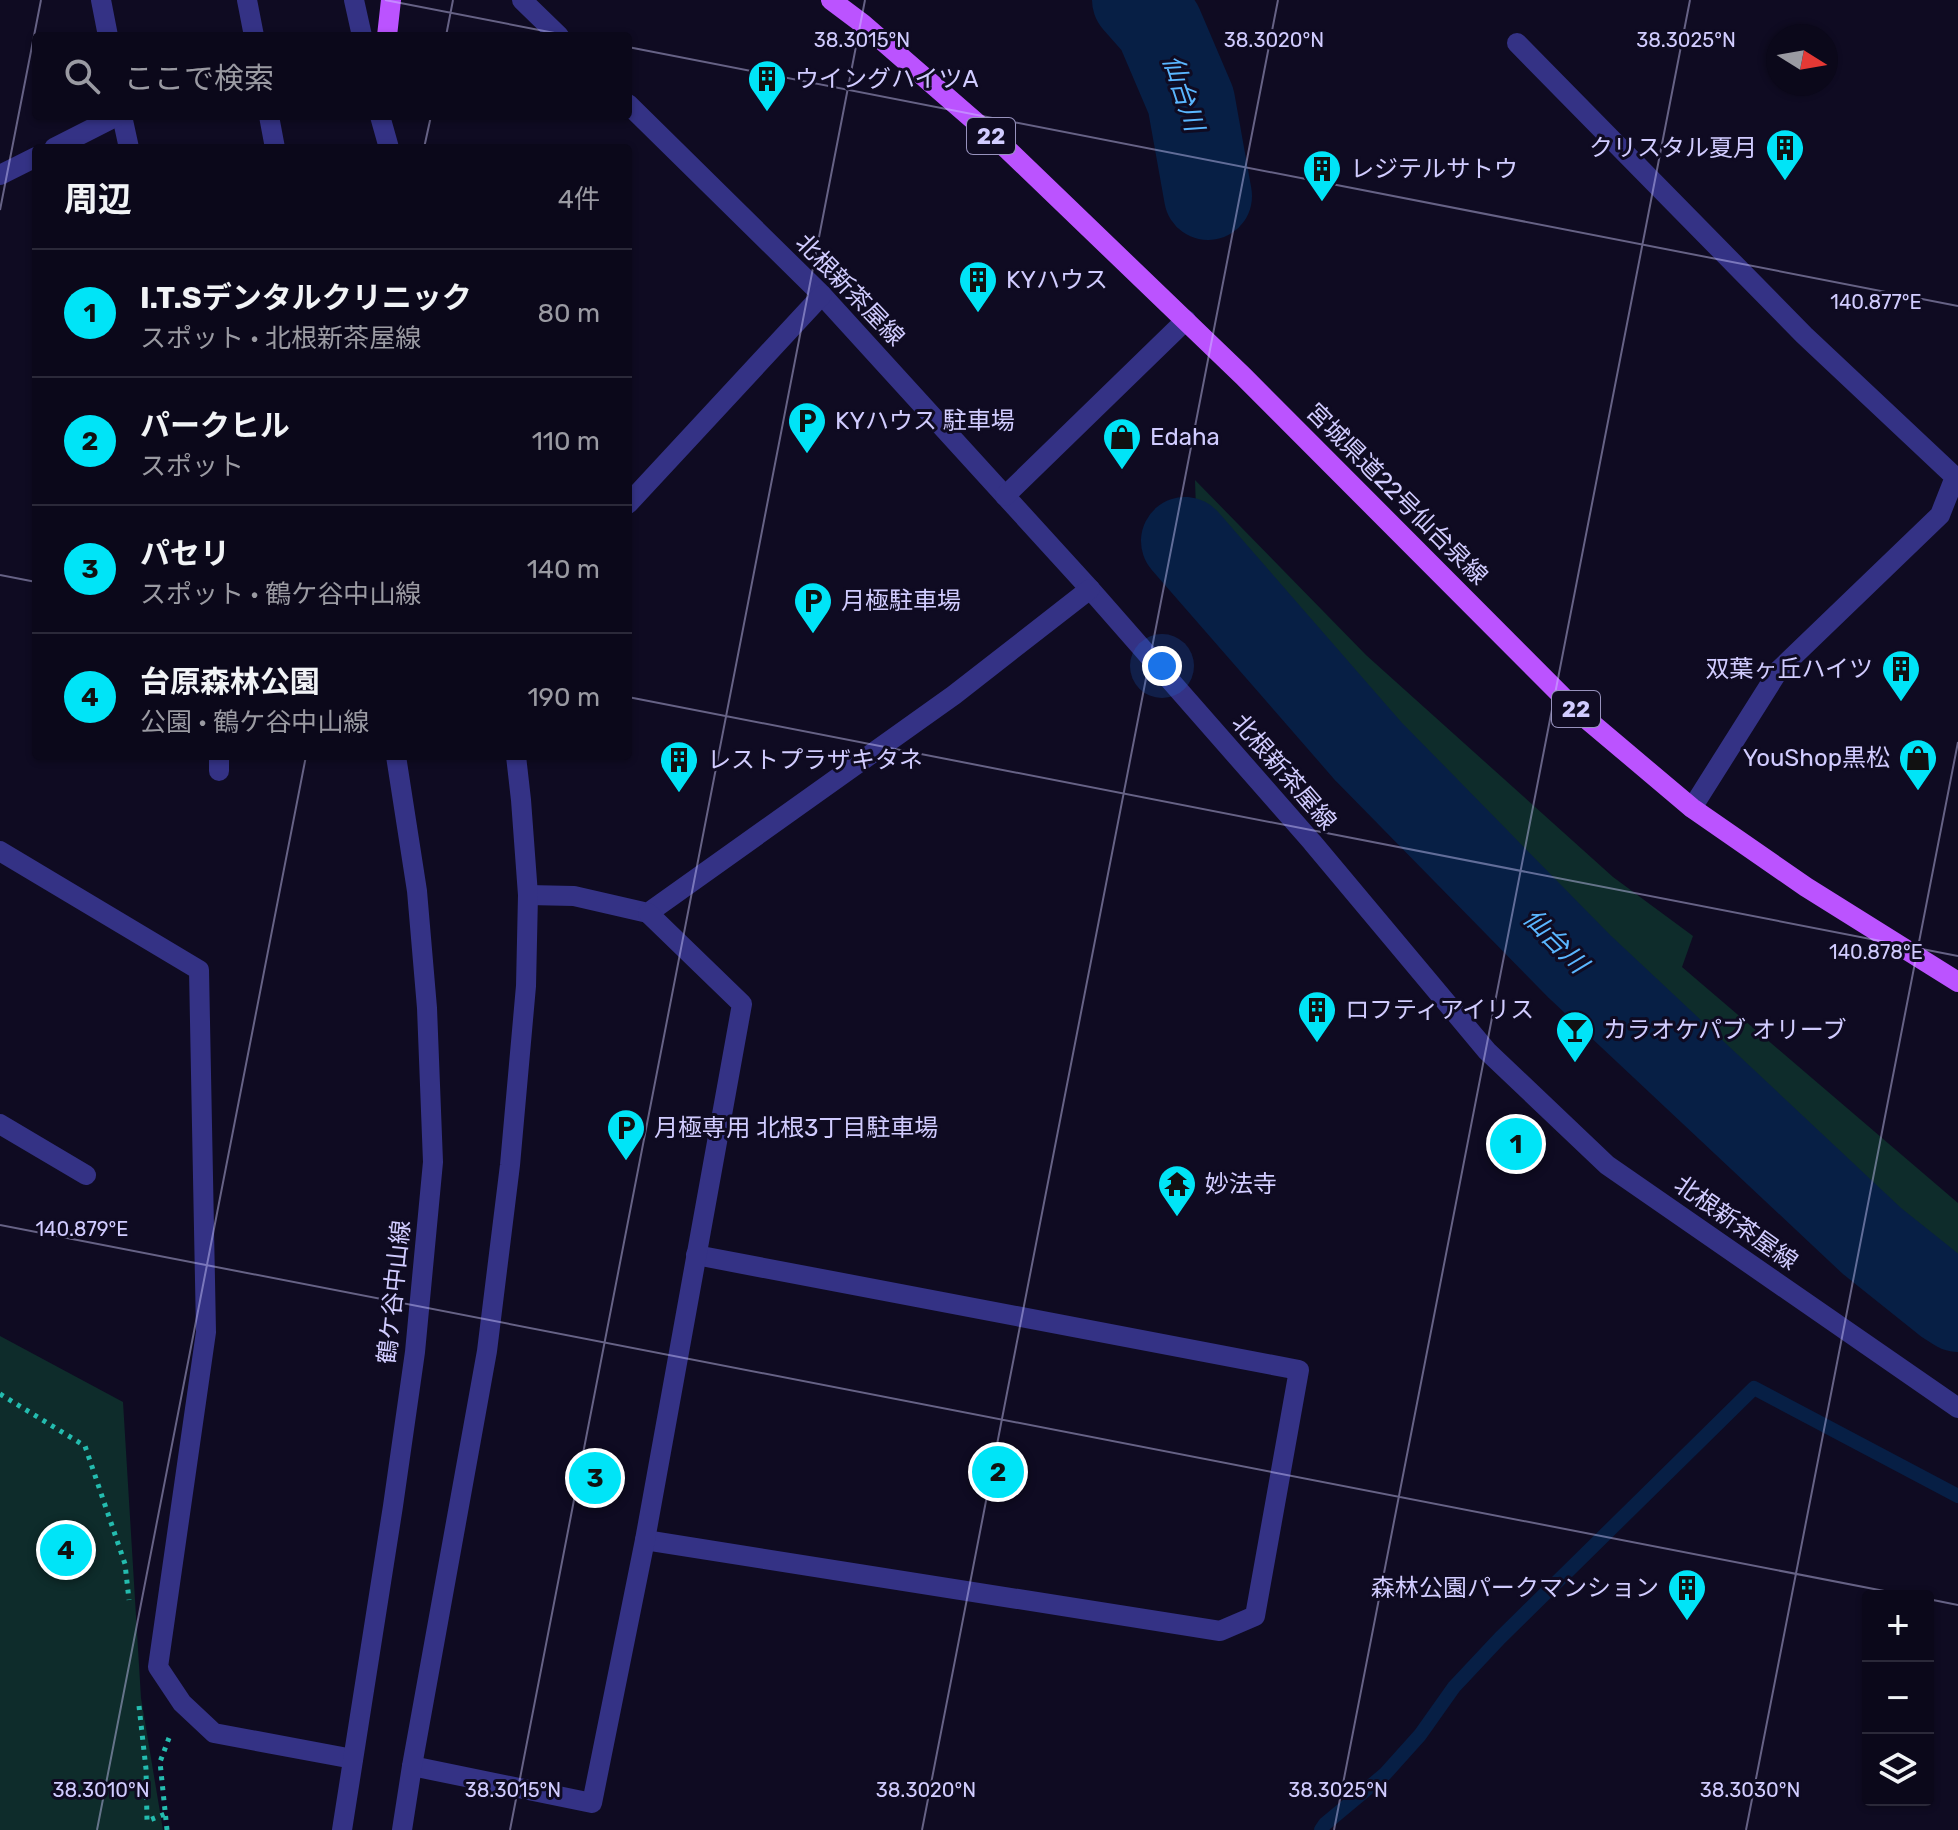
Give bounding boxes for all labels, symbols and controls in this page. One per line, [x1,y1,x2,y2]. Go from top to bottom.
north arrow [1766,24,1838,96]
text: 38.3015°N [814,28,910,52]
text: 38.3020°N [1224,28,1324,52]
text: 38.3025°N [1636,28,1736,52]
search box [32,32,632,120]
water label: 仙台川 [1156,51,1211,138]
icon: search [60,54,104,98]
building icon: ウイングハイツA [746,58,788,113]
text: ここで検索 [124,61,274,97]
place label: ウイングハイツA [795,65,979,93]
road number: 22 [967,118,1015,154]
building icon: クリスタル夏月 [1764,127,1806,182]
place label: クリスタル夏月 [1589,134,1757,162]
building icon: レジテルサトウ [1301,148,1343,203]
place label: レジテルサトウ [1350,155,1518,183]
text: 周辺 [64,179,132,220]
text: 4件 [558,184,600,215]
street label: 北根新茶屋線 [790,228,910,352]
building icon: KYハウス [957,259,999,314]
place label: KYハウス [1006,266,1108,294]
text: I.T.Sデンタルクリニック [140,280,472,316]
text: 140.877°E [1830,290,1922,314]
text: 1 [84,298,96,329]
text: 80 m [537,298,600,329]
text: スポット · 北根新茶屋線 [140,323,421,354]
street label: 宮城県道22号仙台泉線 [1301,398,1493,590]
parking icon: KYハウス 駐車場 [786,400,828,455]
place label: KYハウス 駐車場 [835,407,1015,435]
text: パークヒル [140,408,290,444]
shop icon: Edaha [1101,416,1143,471]
place label: Edaha [1150,423,1220,451]
text: 2 [82,426,98,457]
text: 110 m [532,426,600,457]
text: スポット [140,451,244,482]
text: パセリ [140,536,230,572]
text: 3 [81,554,99,585]
text: 140 m [527,554,600,585]
text: スポット · 鶴ケ谷中山線 [140,579,421,610]
parking icon: 月極駐車場 [792,580,834,635]
place label: 月極駐車場 [841,587,961,615]
your location [1142,646,1182,686]
building icon: 双葉ヶ丘ハイツ [1880,648,1922,703]
place label: 双葉ヶ丘ハイツ [1705,655,1873,683]
text: 台原森林公園 [140,664,320,700]
text: 4 [81,682,99,713]
text: 190 m [527,682,600,713]
road number: 22 [1552,691,1600,727]
text: 公園 · 鶴ケ谷中山線 [140,707,369,738]
street label: 北根新茶屋線 [1226,708,1342,836]
shop icon: YouShop黒松 [1897,737,1939,792]
building icon: レストプラザキタネ [658,739,700,794]
place label: YouShop黒松 [1743,744,1890,772]
place label: レストプラザキタネ [707,746,923,774]
water label: 仙台川 [1516,902,1596,982]
text: 140.878°E [1829,940,1923,964]
building icon: ロフティアイリス [1296,989,1338,1044]
place label: ロフティアイリス [1345,996,1534,1024]
bar icon: カラオケパブ オリーブ [1554,1009,1596,1064]
place label: カラオケパブ オリーブ [1603,1016,1846,1044]
parking icon: 月極専用 北根3丁目駐車場 [605,1107,647,1162]
place label: 月極専用 北根3丁目駐車場 [654,1114,938,1142]
pin: 1 [1490,1114,1542,1174]
temple icon: 妙法寺 [1156,1163,1198,1218]
place label: 妙法寺 [1205,1170,1277,1198]
street label: 北根新茶屋線 [1669,1170,1803,1276]
text: 140.879°E [36,1217,128,1241]
street label: 鶴ケ谷中山線 [373,1219,415,1365]
pin: 2 [972,1442,1024,1502]
pin: 3 [569,1448,621,1508]
pin: 4 [40,1520,92,1580]
building icon: 森林公園パークマンション [1666,1567,1708,1622]
place label: 森林公園パークマンション [1371,1574,1659,1602]
map controls [1862,1590,1934,1806]
button: + [1862,1590,1934,1662]
button: − [1862,1662,1934,1734]
button: layers [1862,1734,1934,1806]
text: 38.3010°N [52,1778,150,1802]
text: 38.3015°N [465,1778,561,1802]
text: 38.3020°N [876,1778,976,1802]
text: 38.3025°N [1288,1778,1388,1802]
text: 38.3030°N [1700,1778,1800,1802]

